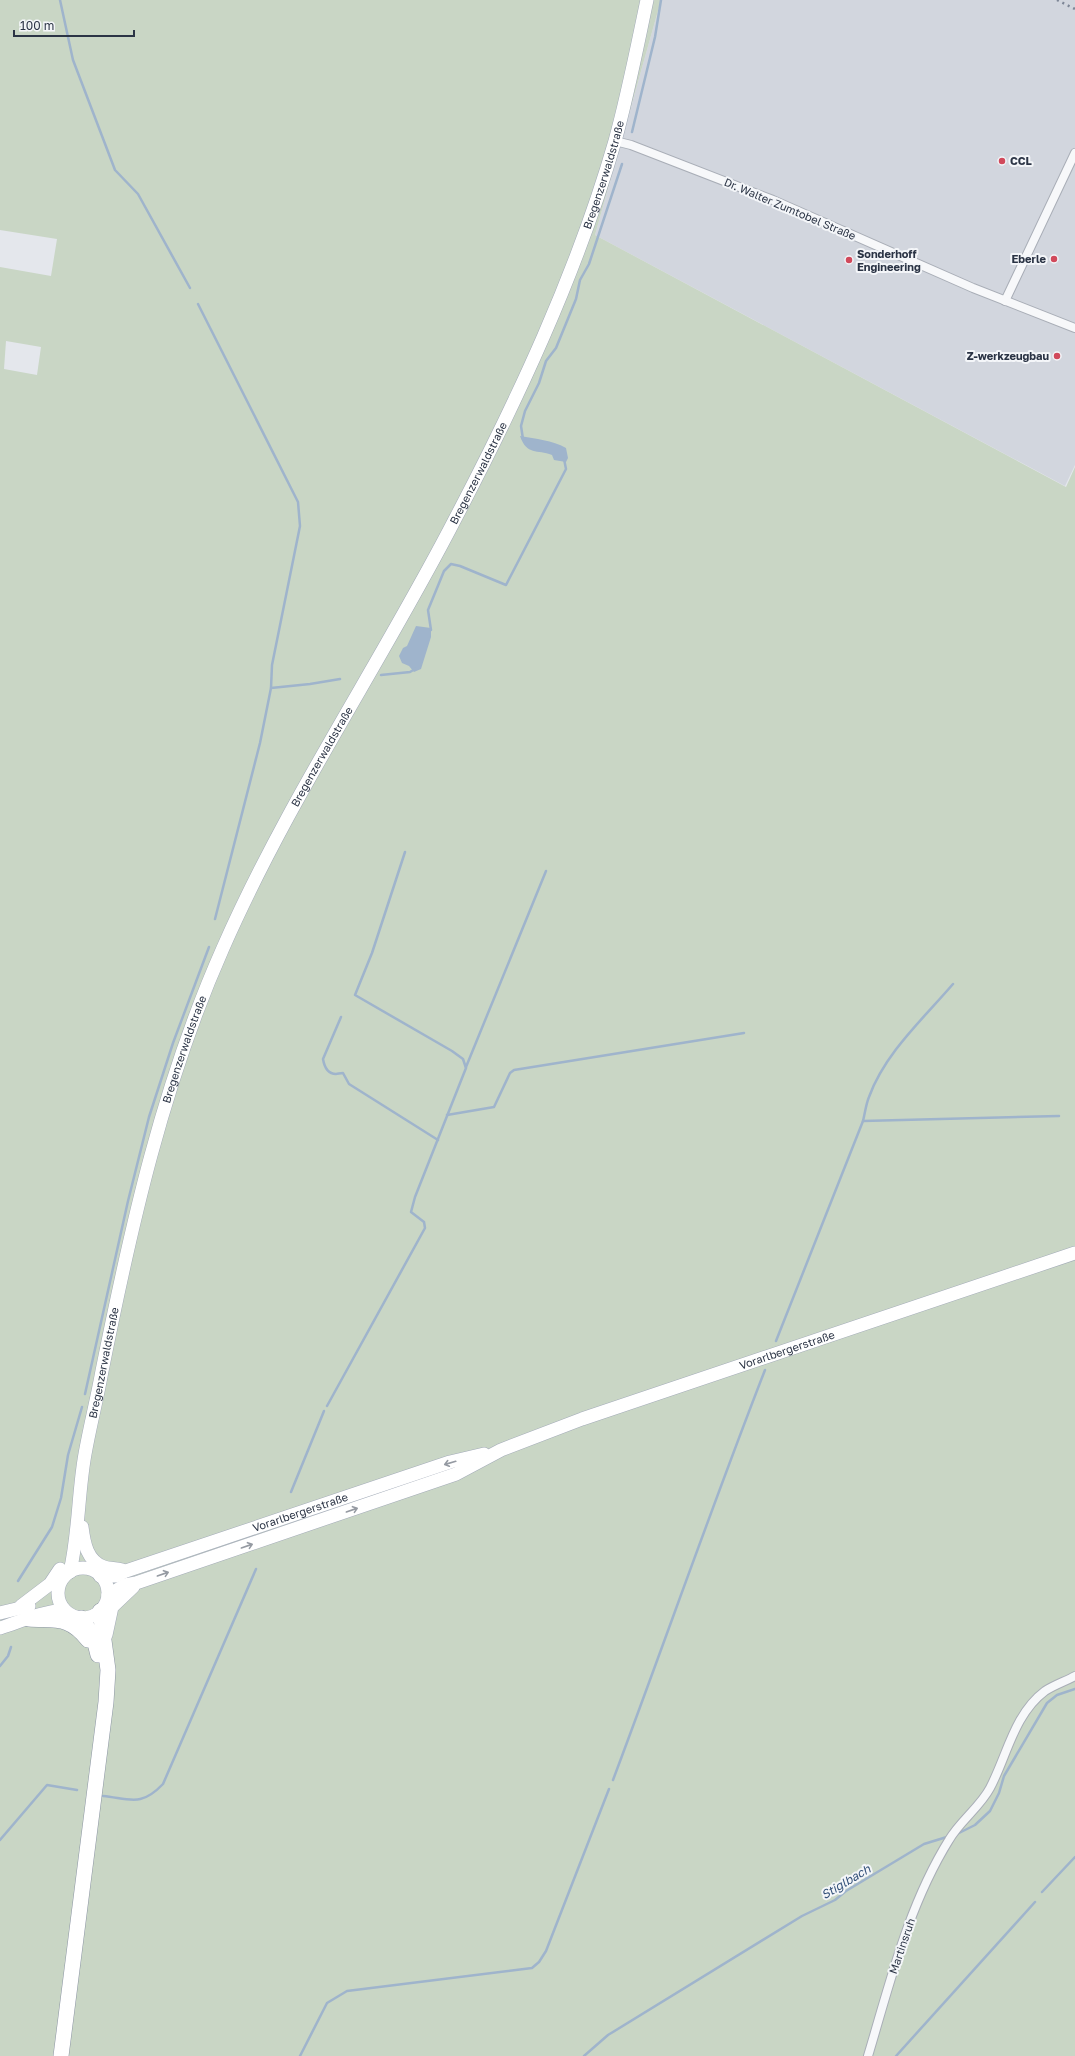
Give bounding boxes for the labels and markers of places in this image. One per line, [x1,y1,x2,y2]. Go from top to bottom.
place label: CCL [1010,154,1033,167]
marker: CCL [997,156,1007,166]
place label: Sonderhoff Engineering [857,247,921,273]
place label: Eberle [1011,252,1047,265]
marker: Eberle [1049,254,1059,264]
marker: Sonderhoff Engineering [844,255,854,265]
place label: Z-werkzeugbau [967,349,1049,362]
marker: Z-werkzeugbau [1052,351,1062,361]

